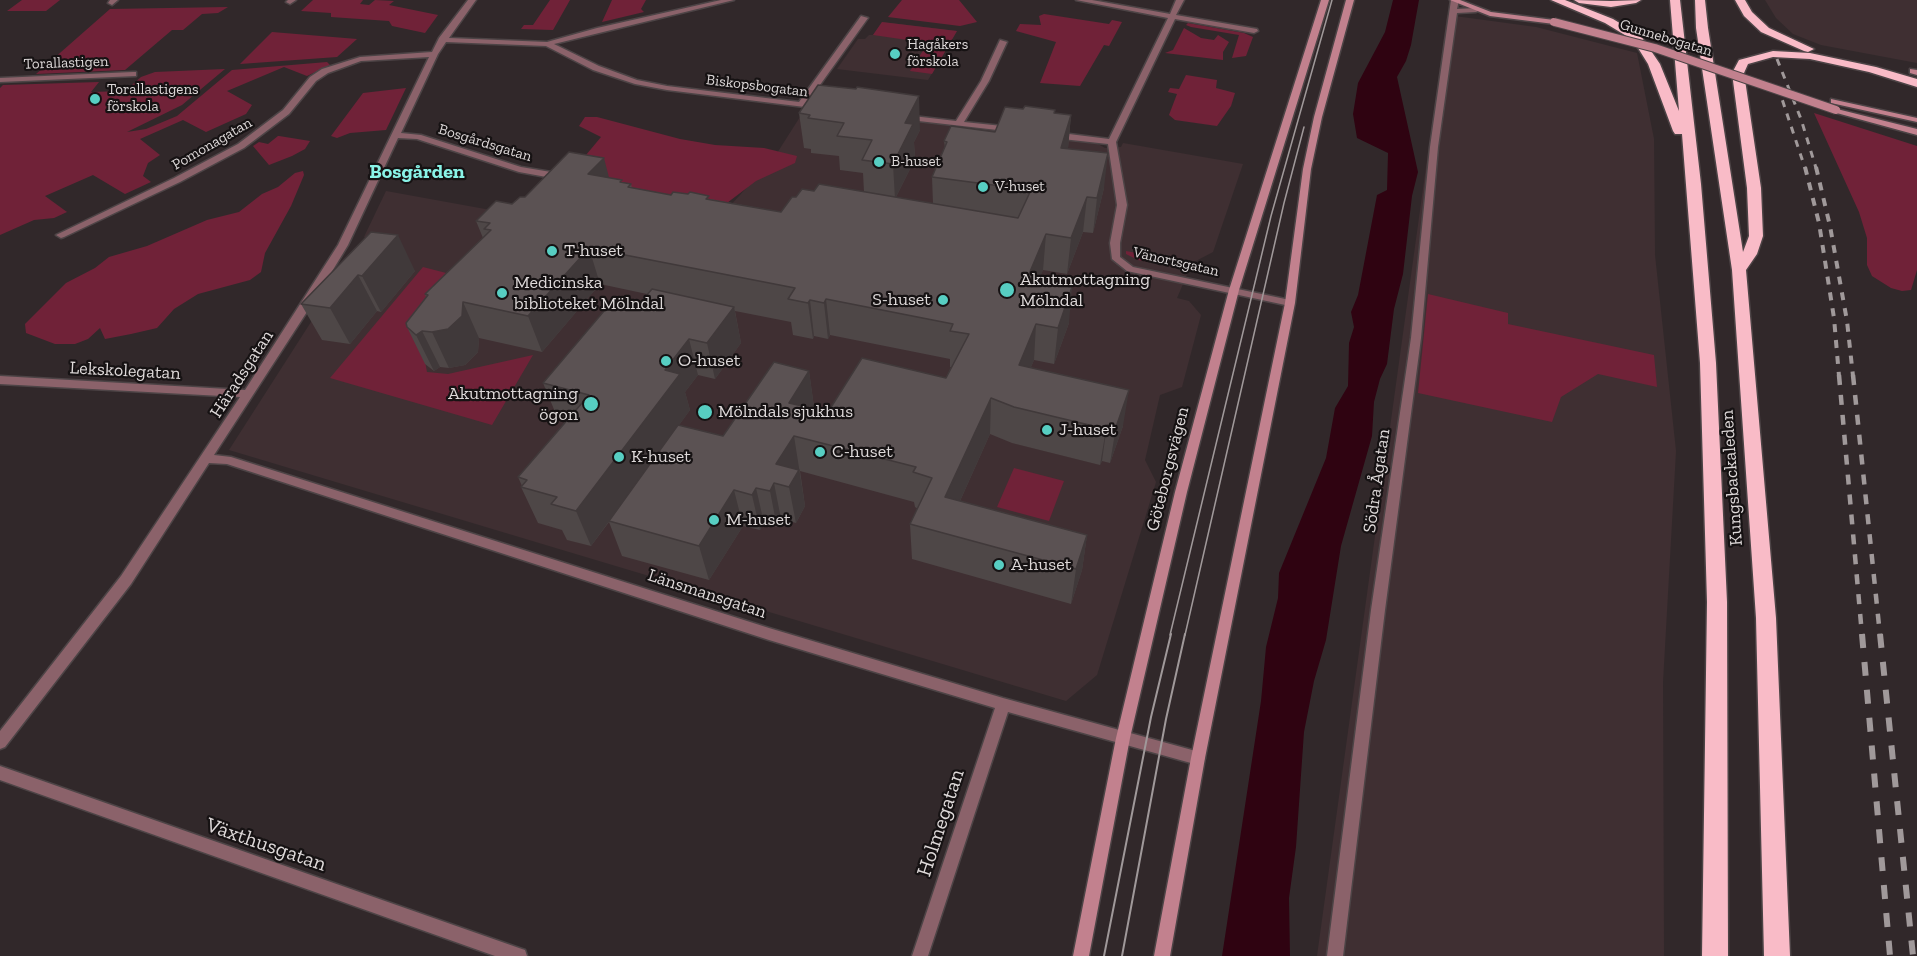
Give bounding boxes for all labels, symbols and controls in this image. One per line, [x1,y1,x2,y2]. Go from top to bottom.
street label: Gunnebogatan [1618,15,1714,61]
place label: Hagåkers förskola [907,36,968,71]
marker: Hagåkers förskola [888,47,902,61]
street label: Torallastigen [23,53,109,73]
street label: Biskopsbogatan [705,71,809,101]
place label: Torallastigens förskola [107,81,199,116]
marker: Torallastigens förskola [88,92,102,106]
street label: Pomonagatan [169,114,255,174]
street label: Bosgårdsgatan [436,120,534,166]
place label: B-huset [891,153,941,171]
marker: B-huset [872,155,886,169]
district label: Bosgården [369,160,465,184]
place label: V-huset [995,178,1045,196]
marker: V-huset [976,180,990,194]
place label: T-huset [564,240,623,262]
street label: Vänortsgatan [1131,243,1221,281]
marker: T-huset [545,244,559,258]
place label: Akutmottagning Mölndal [1020,269,1150,312]
place label: Medicinska biblioteket Mölndal [514,272,664,314]
marker: Akutmottagning Mölndal [998,281,1016,299]
marker: Medicinska biblioteket Mölndal [495,286,509,300]
place label: S-huset [872,289,931,311]
marker: S-huset [936,293,950,307]
street label: Häradsgatan [206,326,278,422]
place label: O-huset [678,350,740,372]
marker: O-huset [659,354,673,368]
street label: Lekskolegatan [69,357,181,385]
place label: Akutmottagning ögon [448,383,578,426]
marker: Akutmottagning ögon [582,395,600,413]
place label: Mölndals sjukhus [718,401,853,423]
marker: Mölndals sjukhus [696,403,714,421]
street label: Göteborgsvägen [1142,405,1194,533]
street label: Kungsbackaleden [1716,409,1748,547]
place label: J-huset [1059,419,1116,441]
marker: J-huset [1040,423,1054,437]
street label: Södra Ågatan [1359,428,1395,534]
place label: C-huset [832,441,893,463]
marker: C-huset [813,445,827,459]
place label: K-huset [631,446,691,468]
marker: K-huset [612,450,626,464]
place label: M-huset [726,509,791,531]
marker: M-huset [707,513,721,527]
place label: A-huset [1011,554,1071,576]
marker: A-huset [992,558,1006,572]
street label: Länsmansgatan [645,565,769,623]
street label: Holmegatan [912,766,970,880]
street label: Växthusgatan [203,813,329,877]

